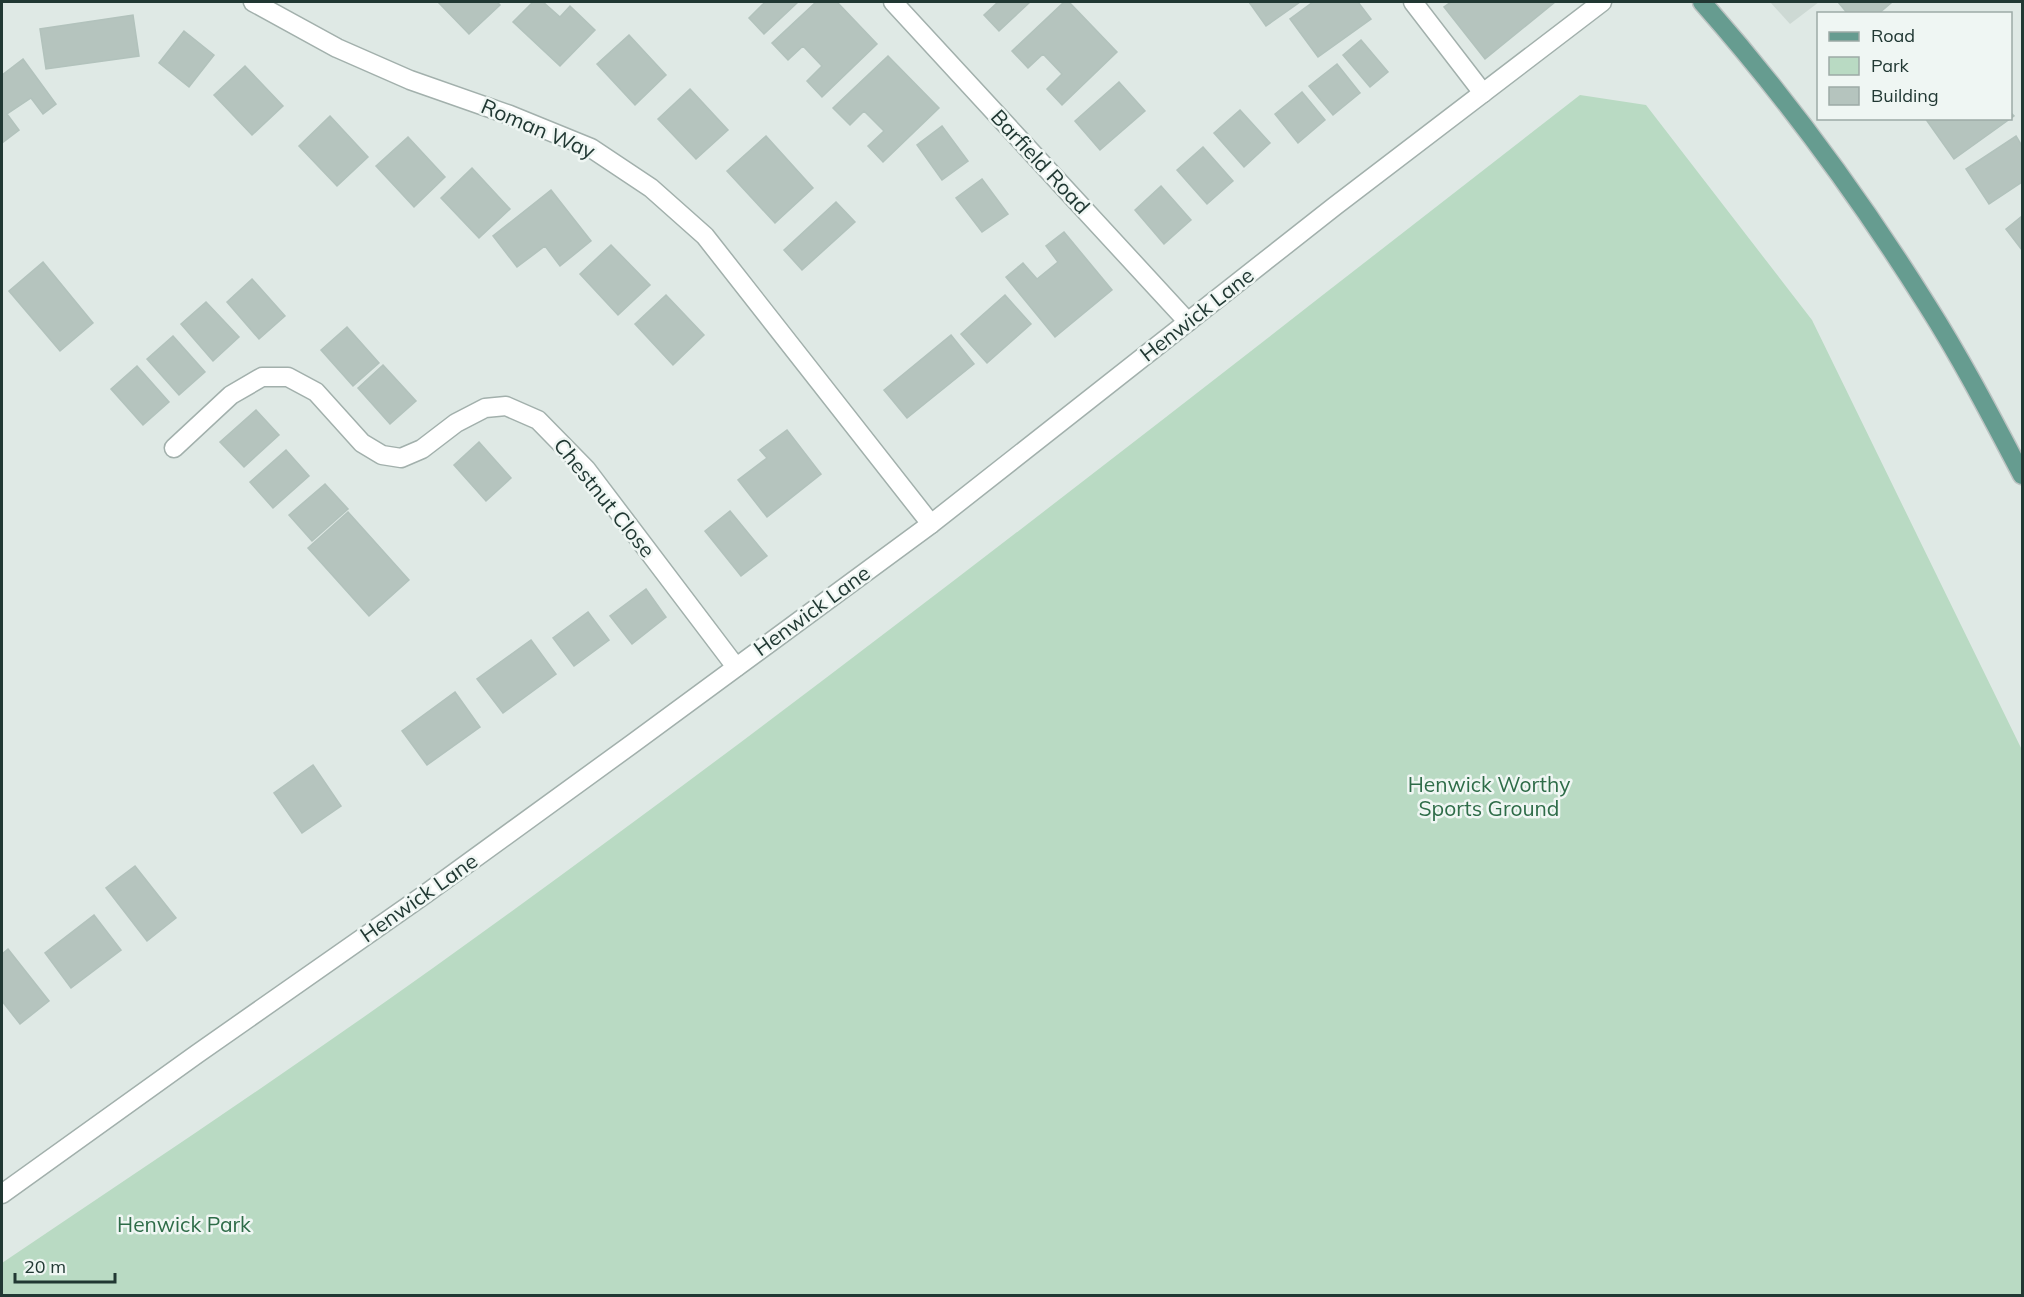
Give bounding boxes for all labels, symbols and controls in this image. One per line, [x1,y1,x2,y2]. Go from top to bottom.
legend [1817,12,2012,120]
text: Road [1871,24,1915,47]
text: Park [1871,54,1910,77]
text: Building [1871,84,1939,107]
street label: Roman Way [478,92,599,164]
street label: Barfield Road [986,104,1096,219]
street label: Henwick Lane [1134,262,1259,367]
street label: Chestnut Close [549,432,661,562]
street label: Henwick Lane [748,559,875,661]
park label: Henwick Worthy Sports Ground [1408,771,1570,821]
street label: Henwick Lane [355,847,482,947]
park label: Henwick Park [117,1211,251,1237]
scale bar [15,1246,116,1284]
text: 20 m [24,1255,66,1278]

